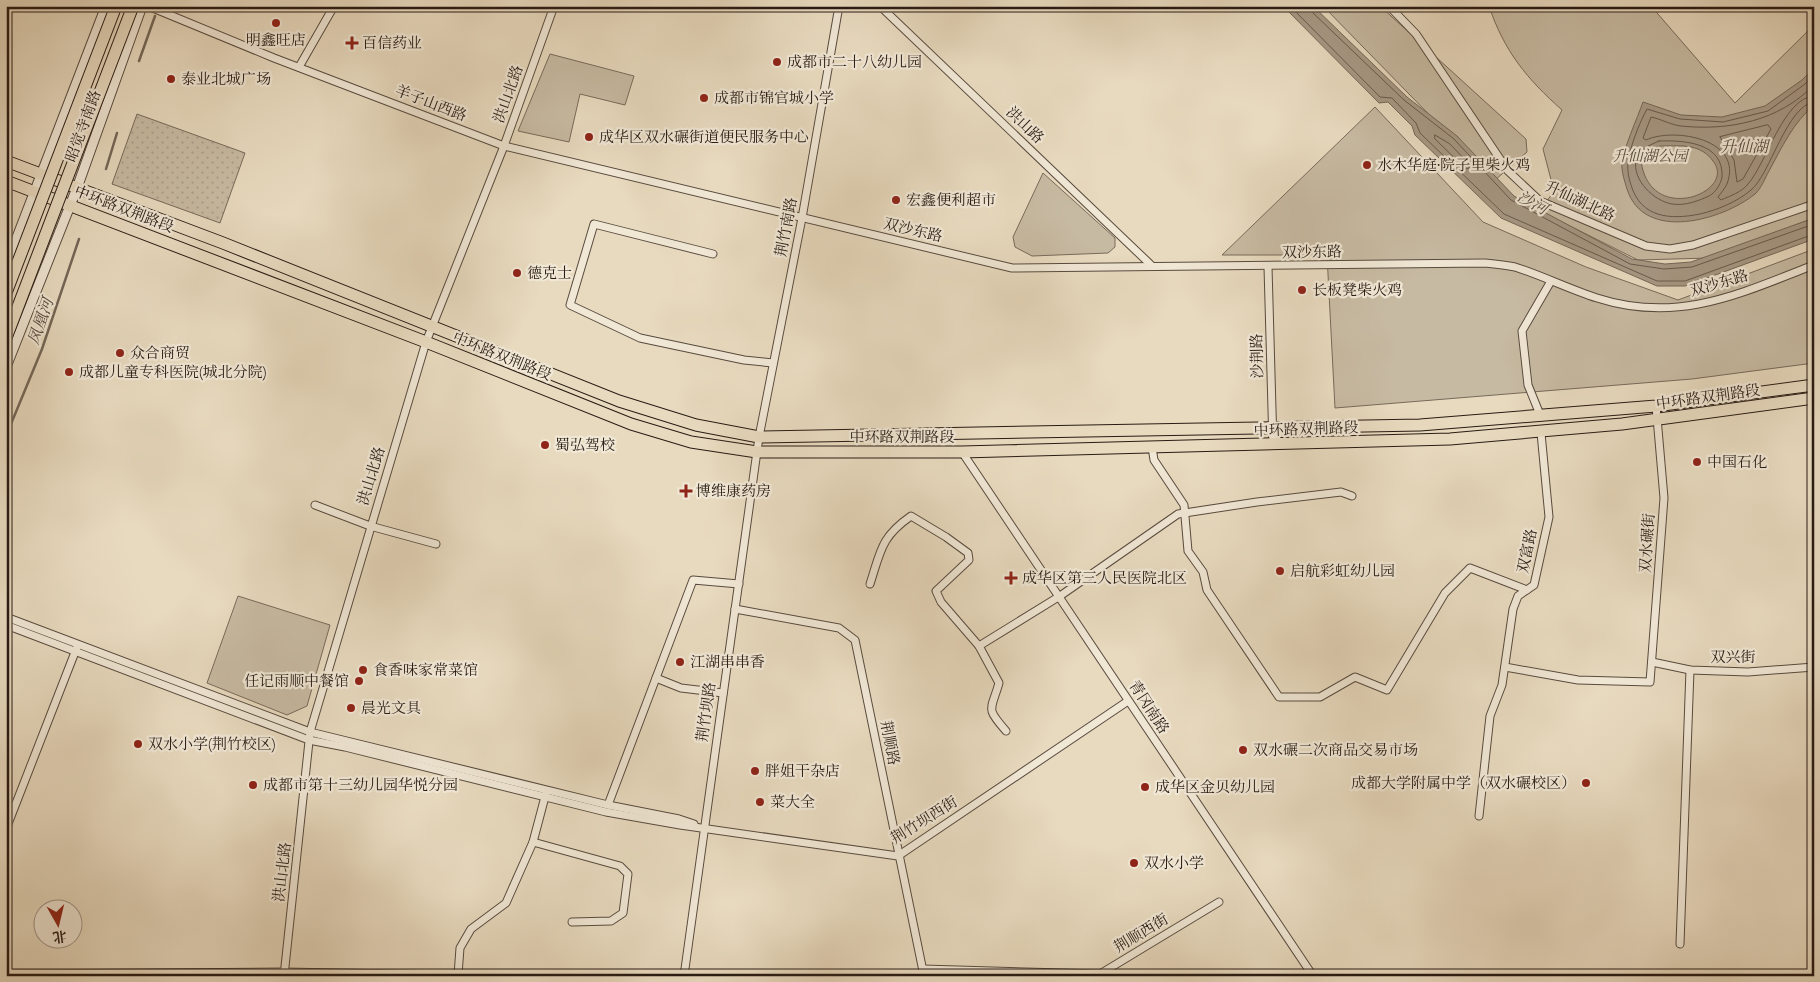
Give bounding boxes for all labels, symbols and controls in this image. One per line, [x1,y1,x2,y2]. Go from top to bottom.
marker: 明鑫旺店 [270,17,282,29]
place label: 明鑫旺店 [246,31,306,50]
place label: 百信药业 [362,34,422,53]
marker: 百信药业 [346,37,358,49]
place label: 成都市二十八幼儿园 [787,53,922,72]
marker: 成都市二十八幼儿园 [771,56,783,68]
street label: 洪山北路 [489,63,528,126]
place label: 泰业北城广场 [181,70,271,89]
marker: 泰业北城广场 [165,73,177,85]
street label: 羊子山西路 [392,81,469,126]
street label: 昭觉寺南路 [62,88,105,165]
place label: 成都市锦官城小学 [714,89,834,108]
marker: 成都市锦官城小学 [698,92,710,104]
street label: 洪山路 [1002,103,1047,148]
place label: 成华区双水碾街道便民服务中心 [599,128,809,147]
marker: 成华区双水碾街道便民服务中心 [583,131,595,143]
water label: 升仙湖 [1720,138,1771,158]
park label: 升仙湖公园 [1612,147,1689,166]
place label: 水木华庭·院子里柴火鸡 [1377,156,1530,175]
marker: 水木华庭·院子里柴火鸡 [1361,159,1373,171]
street label: 升仙湖北路 [1542,177,1618,226]
street label: 中环路双荆路段 [71,182,176,237]
water label: 沙河 [1513,187,1553,222]
place label: 宏鑫便利超市 [906,191,996,210]
marker: 宏鑫便利超市 [890,194,902,206]
street label: 荆竹南路 [771,196,802,258]
street label: 双沙东路 [882,214,944,246]
street label: 双沙东路 [1282,242,1342,263]
place label: 德克士 [527,264,572,283]
street label: 双沙东路 [1688,266,1751,301]
marker: 德克士 [511,267,523,279]
place label: 长板凳柴火鸡 [1312,281,1402,300]
marker: 长板凳柴火鸡 [1296,284,1308,296]
water label: 凤凰河 [25,293,60,348]
street label: 中环路双荆路段 [450,328,554,385]
street label: 沙荆路 [1248,333,1267,379]
place label: 众合商贸 [130,344,190,363]
marker: 众合商贸 [114,347,126,359]
place label: 成都儿童专科医院(城北分院) [79,363,267,382]
marker: 成都儿童专科医院(城北分院) [63,366,75,378]
street label: 中环路双荆路段 [1655,381,1761,414]
street label: 中环路双荆路段 [1253,418,1359,441]
street label: 中环路双荆路段 [849,428,955,447]
place label: 蜀弘驾校 [555,436,615,455]
marker: 蜀弘驾校 [539,439,551,451]
street label: 洪山北路 [354,445,389,508]
place label: 中国石化 [1707,453,1767,472]
marker: 中国石化 [1691,456,1703,468]
place label: 博维康药房 [696,482,771,501]
marker: 博维康药房 [680,485,692,497]
street label: 双水碾街 [1636,512,1659,574]
street label: 双富路 [1514,527,1541,575]
place label: 启航彩虹幼儿园 [1290,562,1395,581]
marker: 启航彩虹幼儿园 [1274,565,1286,577]
place label: 成华区第三人民医院北区 [1022,569,1187,588]
marker: 成华区第三人民医院北区 [1004,571,1018,585]
street label: 双兴街 [1710,648,1756,667]
place label: 江湖串串香 [690,653,765,672]
marker: 江湖串串香 [674,656,686,668]
place label: 食香味家常菜馆 [373,661,478,680]
marker: 食香味家常菜馆 [357,664,369,676]
place label: 任记雨顺中餐馆 [244,672,349,691]
marker: 任记雨顺中餐馆 [353,675,365,687]
street label: 青冈南路 [1124,677,1173,738]
street label: 荆竹坝路 [693,681,720,743]
place label: 晨光文具 [361,699,421,718]
marker: 晨光文具 [345,702,357,714]
street label: 荆顺路 [876,719,903,767]
place label: 双水小学(荆竹校区) [148,735,276,754]
marker: 双水小学(荆竹校区) [132,738,144,750]
place label: 双水碾二次商品交易市场 [1253,741,1418,760]
marker: 双水碾二次商品交易市场 [1237,744,1249,756]
place label: 胖姐干杂店 [765,762,840,781]
marker: 胖姐干杂店 [749,765,761,777]
place label: 成都大学附属中学（双水碾校区） [1351,774,1576,793]
place label: 成都市第十三幼儿园华悦分园 [263,776,458,795]
marker: 成都大学附属中学（双水碾校区） [1580,777,1592,789]
place label: 成华区金贝幼儿园 [1155,778,1275,797]
marker: 成都市第十三幼儿园华悦分园 [247,779,259,791]
marker: 成华区金贝幼儿园 [1139,781,1151,793]
street label: 荆竹坝西街 [887,792,961,848]
place label: 菜大全 [770,793,815,812]
marker: 菜大全 [754,796,766,808]
street label: 洪山北路 [269,841,296,903]
place label: 双水小学 [1144,854,1204,873]
marker: 双水小学 [1128,857,1140,869]
north arrow [32,900,82,950]
street label: 荆顺西街 [1111,910,1172,957]
text: 北 [51,926,68,946]

